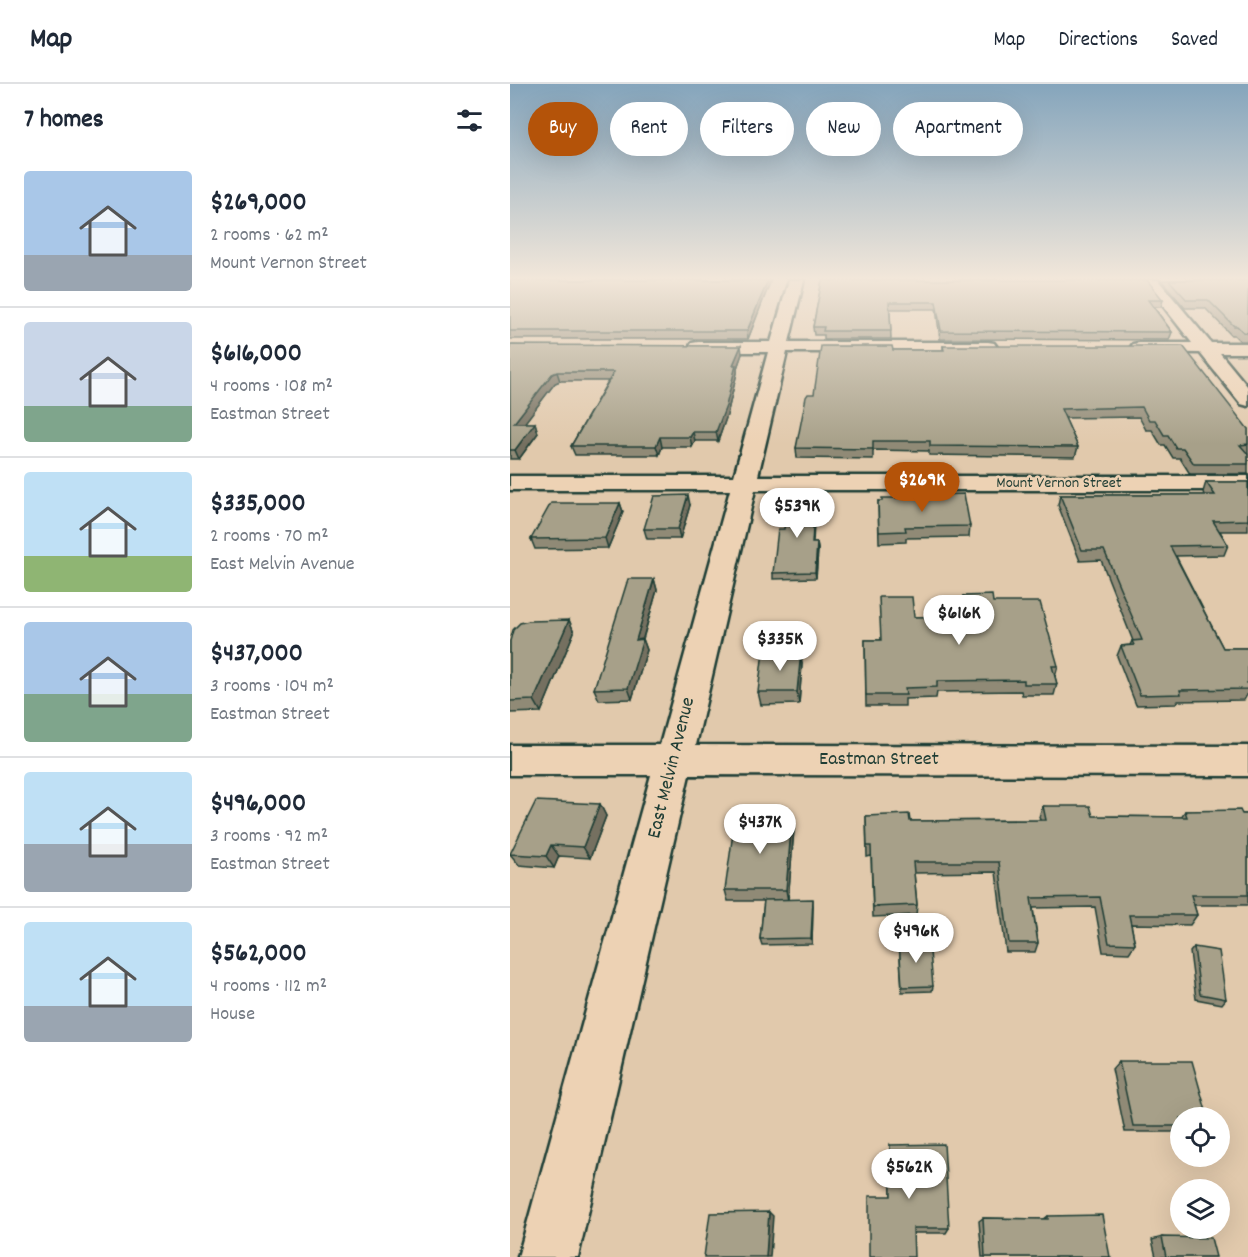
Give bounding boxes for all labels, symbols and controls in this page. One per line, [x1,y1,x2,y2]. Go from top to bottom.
text: Map [30,21,72,61]
text: Map [994,26,1025,56]
text: Directions [1058,26,1138,56]
text: Saved [1171,26,1218,56]
text: 7 homes [24,102,104,139]
chip: Buy [528,102,598,156]
chip: Rent [610,102,688,156]
chip: Filters [700,102,794,156]
chip: New [806,102,881,156]
chip: Apartment [893,102,1023,156]
icon: filters [453,104,486,137]
text: $269,000 [210,185,307,222]
icon: home [72,195,144,267]
text: 2 rooms · 62 m² [210,222,329,250]
text: Mount Vernon Street [210,250,367,278]
text: $616,000 [210,336,302,373]
icon: home [72,346,144,418]
text: 4 rooms · 108 m² [210,373,333,401]
text: Eastman Street [210,401,330,429]
pin: $269K [880,462,964,513]
text: $269K [898,467,946,495]
street label: Mount Vernon Street [996,472,1122,495]
text: $335,000 [210,486,306,523]
pin: $539K [755,488,839,539]
text: $539K [774,493,820,521]
icon: home [72,496,144,568]
text: 2 rooms · 70 m² [210,523,329,551]
text: East Melvin Avenue [210,551,355,579]
pin: $616K [917,595,1001,646]
text: $616K [937,600,981,628]
pin: $335K [738,621,822,672]
text: $335K [757,626,803,654]
text: $437,000 [210,636,303,673]
icon: home [72,646,144,718]
text: 3 rooms · 104 m² [210,673,334,701]
street label: East Melvin Avenue [641,694,703,842]
text: Eastman Street [210,701,330,729]
street label: Eastman Street [819,746,939,774]
text: $496,000 [210,786,306,823]
icon: home [72,796,144,868]
pin: $437K [718,804,802,855]
text: $437K [738,809,782,837]
text: 3 rooms · 92 m² [210,823,328,851]
text: Eastman Street [210,851,330,879]
pin: $496K [874,913,958,964]
text: $496K [893,918,939,946]
text: $562,000 [210,936,307,973]
icon: home [72,946,144,1018]
text: 4 rooms · 112 m² [210,973,327,1001]
text: House [210,1001,255,1029]
map controls [1170,1107,1230,1239]
button: locate [1170,1107,1230,1167]
pin: $562K [867,1149,951,1200]
text: $562K [885,1154,933,1182]
button: layers [1170,1179,1230,1239]

